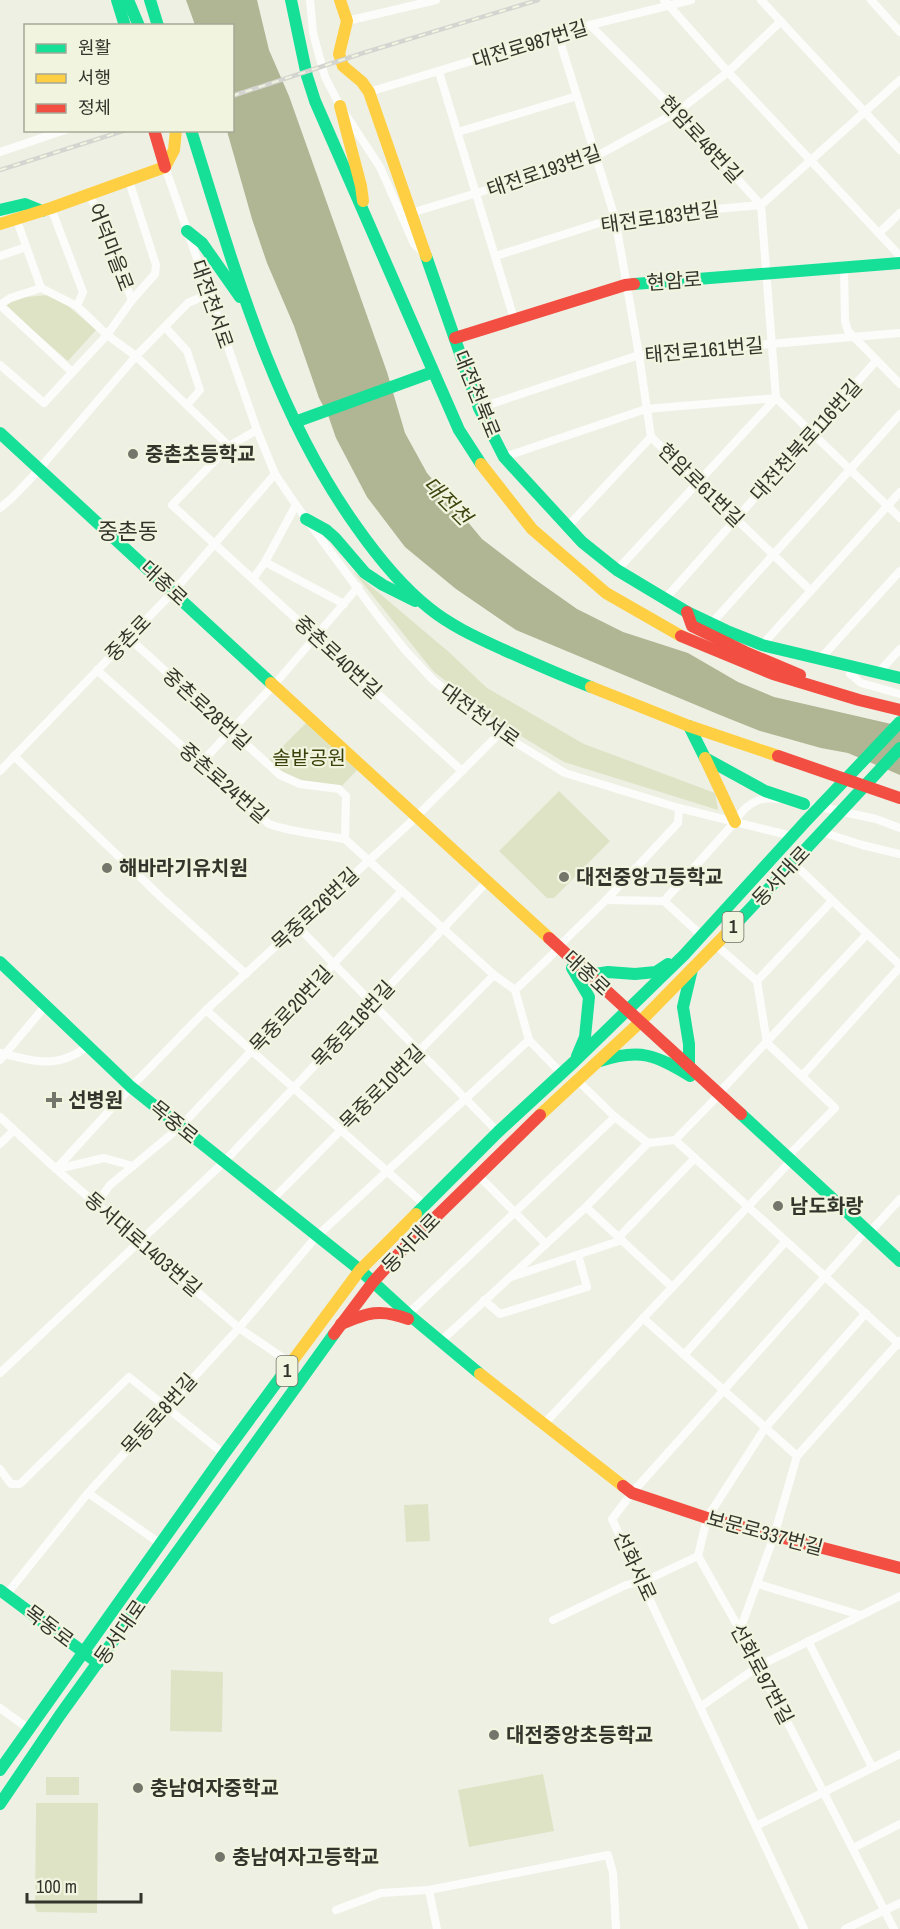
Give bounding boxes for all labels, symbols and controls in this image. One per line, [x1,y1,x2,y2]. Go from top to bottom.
street label: 대전로987번길 [469,13,591,74]
legend [24,24,234,132]
text: 원활 [78,35,111,60]
text: 서행 [78,65,111,90]
street label: 현암로48번길 [654,89,749,188]
text: 정체 [78,95,111,120]
street label: 태전로193번길 [483,138,605,203]
street label: 태전로183번길 [599,195,721,238]
street label: 어덕마을로 [82,199,141,295]
street label: 대전천서로 [185,256,240,352]
street label: 현암로 [645,265,702,296]
street label: 태전로161번길 [643,331,765,368]
street label: 대전천북로 [448,346,507,442]
street label: 대전천북로116번길 [744,373,868,506]
street label: 현암로61번길 [652,437,750,533]
place label: 중촌초등학교 [145,440,255,467]
marker: 중촌초등학교 [126,447,140,461]
water label: 대전천 [417,470,480,533]
district label: 중촌동 [98,516,158,546]
street label: 대종로 [135,554,194,611]
street label: 중촌로 [99,608,157,667]
street label: 중촌로40번길 [289,609,388,704]
street label: 중촌로28번길 [157,662,257,756]
street label: 대전천서로 [435,677,525,753]
street label: 중촌로24번길 [174,736,275,829]
park label: 솔밭공원 [272,744,346,771]
street label: 동서대로 [746,840,816,912]
place label: 해바라기유치원 [119,854,248,881]
marker: 해바라기유치원 [100,861,114,875]
street label: 목중로26번길 [265,861,364,956]
place label: 대전중앙고등학교 [576,863,723,890]
marker: 대전중앙고등학교 [557,870,571,884]
road number: 1 [722,912,744,942]
street label: 대종로 [558,944,617,1001]
street label: 목중로20번길 [243,959,338,1058]
street label: 목중로16번길 [305,974,400,1073]
street label: 목중로10번길 [333,1038,430,1135]
place label: 선병원 [68,1086,123,1113]
marker: 선병원 [45,1091,63,1109]
street label: 목중로 [144,1094,204,1149]
street label: 동서대로1403번길 [79,1185,208,1302]
place label: 남도화랑 [790,1192,864,1219]
marker: 남도화랑 [771,1199,785,1213]
street label: 동서대로 [375,1207,446,1279]
road number: 1 [276,1356,298,1386]
street label: 목동로8번길 [115,1367,202,1460]
street label: 보문로337번길 [704,1504,826,1561]
street label: 선화서로 [608,1527,663,1605]
street label: 동서대로 [87,1594,152,1670]
street label: 목동로 [19,1598,79,1653]
street label: 선화로97번길 [725,1619,800,1729]
place label: 대전중앙초등학교 [506,1721,653,1748]
marker: 대전중앙초등학교 [487,1728,501,1742]
place label: 충남여자중학교 [150,1774,279,1801]
marker: 충남여자중학교 [131,1781,145,1795]
place label: 충남여자고등학교 [232,1843,379,1870]
marker: 충남여자고등학교 [213,1850,227,1864]
scale bar [27,1866,141,1904]
text: 100 m [36,1874,77,1899]

